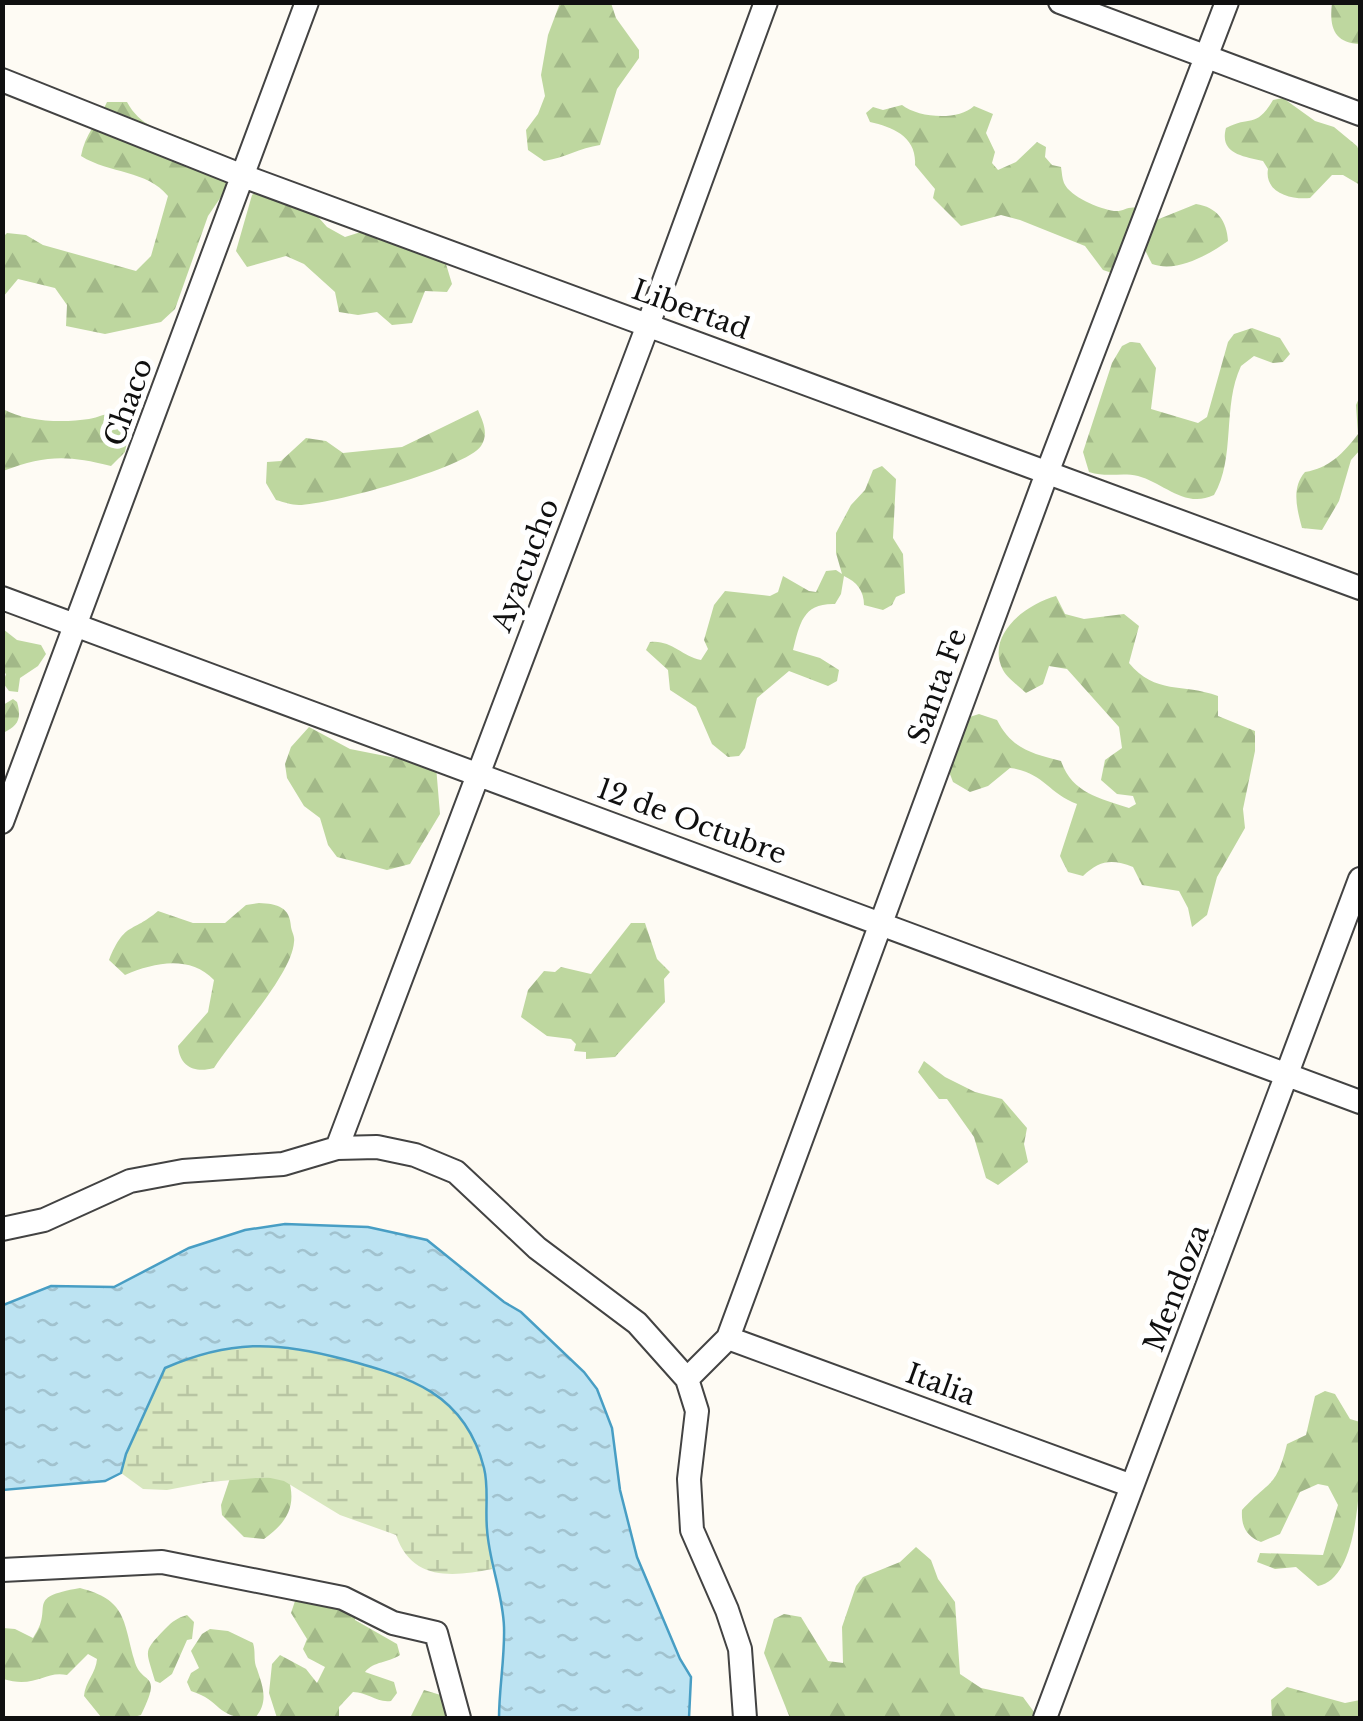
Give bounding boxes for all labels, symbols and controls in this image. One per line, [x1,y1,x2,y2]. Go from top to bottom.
street label: Libertad [627,272,755,347]
street label: Chaco [97,354,160,451]
street label: Ayacucho [484,494,567,637]
street label: Santa Fe [900,624,974,749]
street label: 12 de Octubre [592,771,791,872]
street label: Mendoza [1136,1219,1217,1357]
street label: Italia [901,1356,981,1413]

